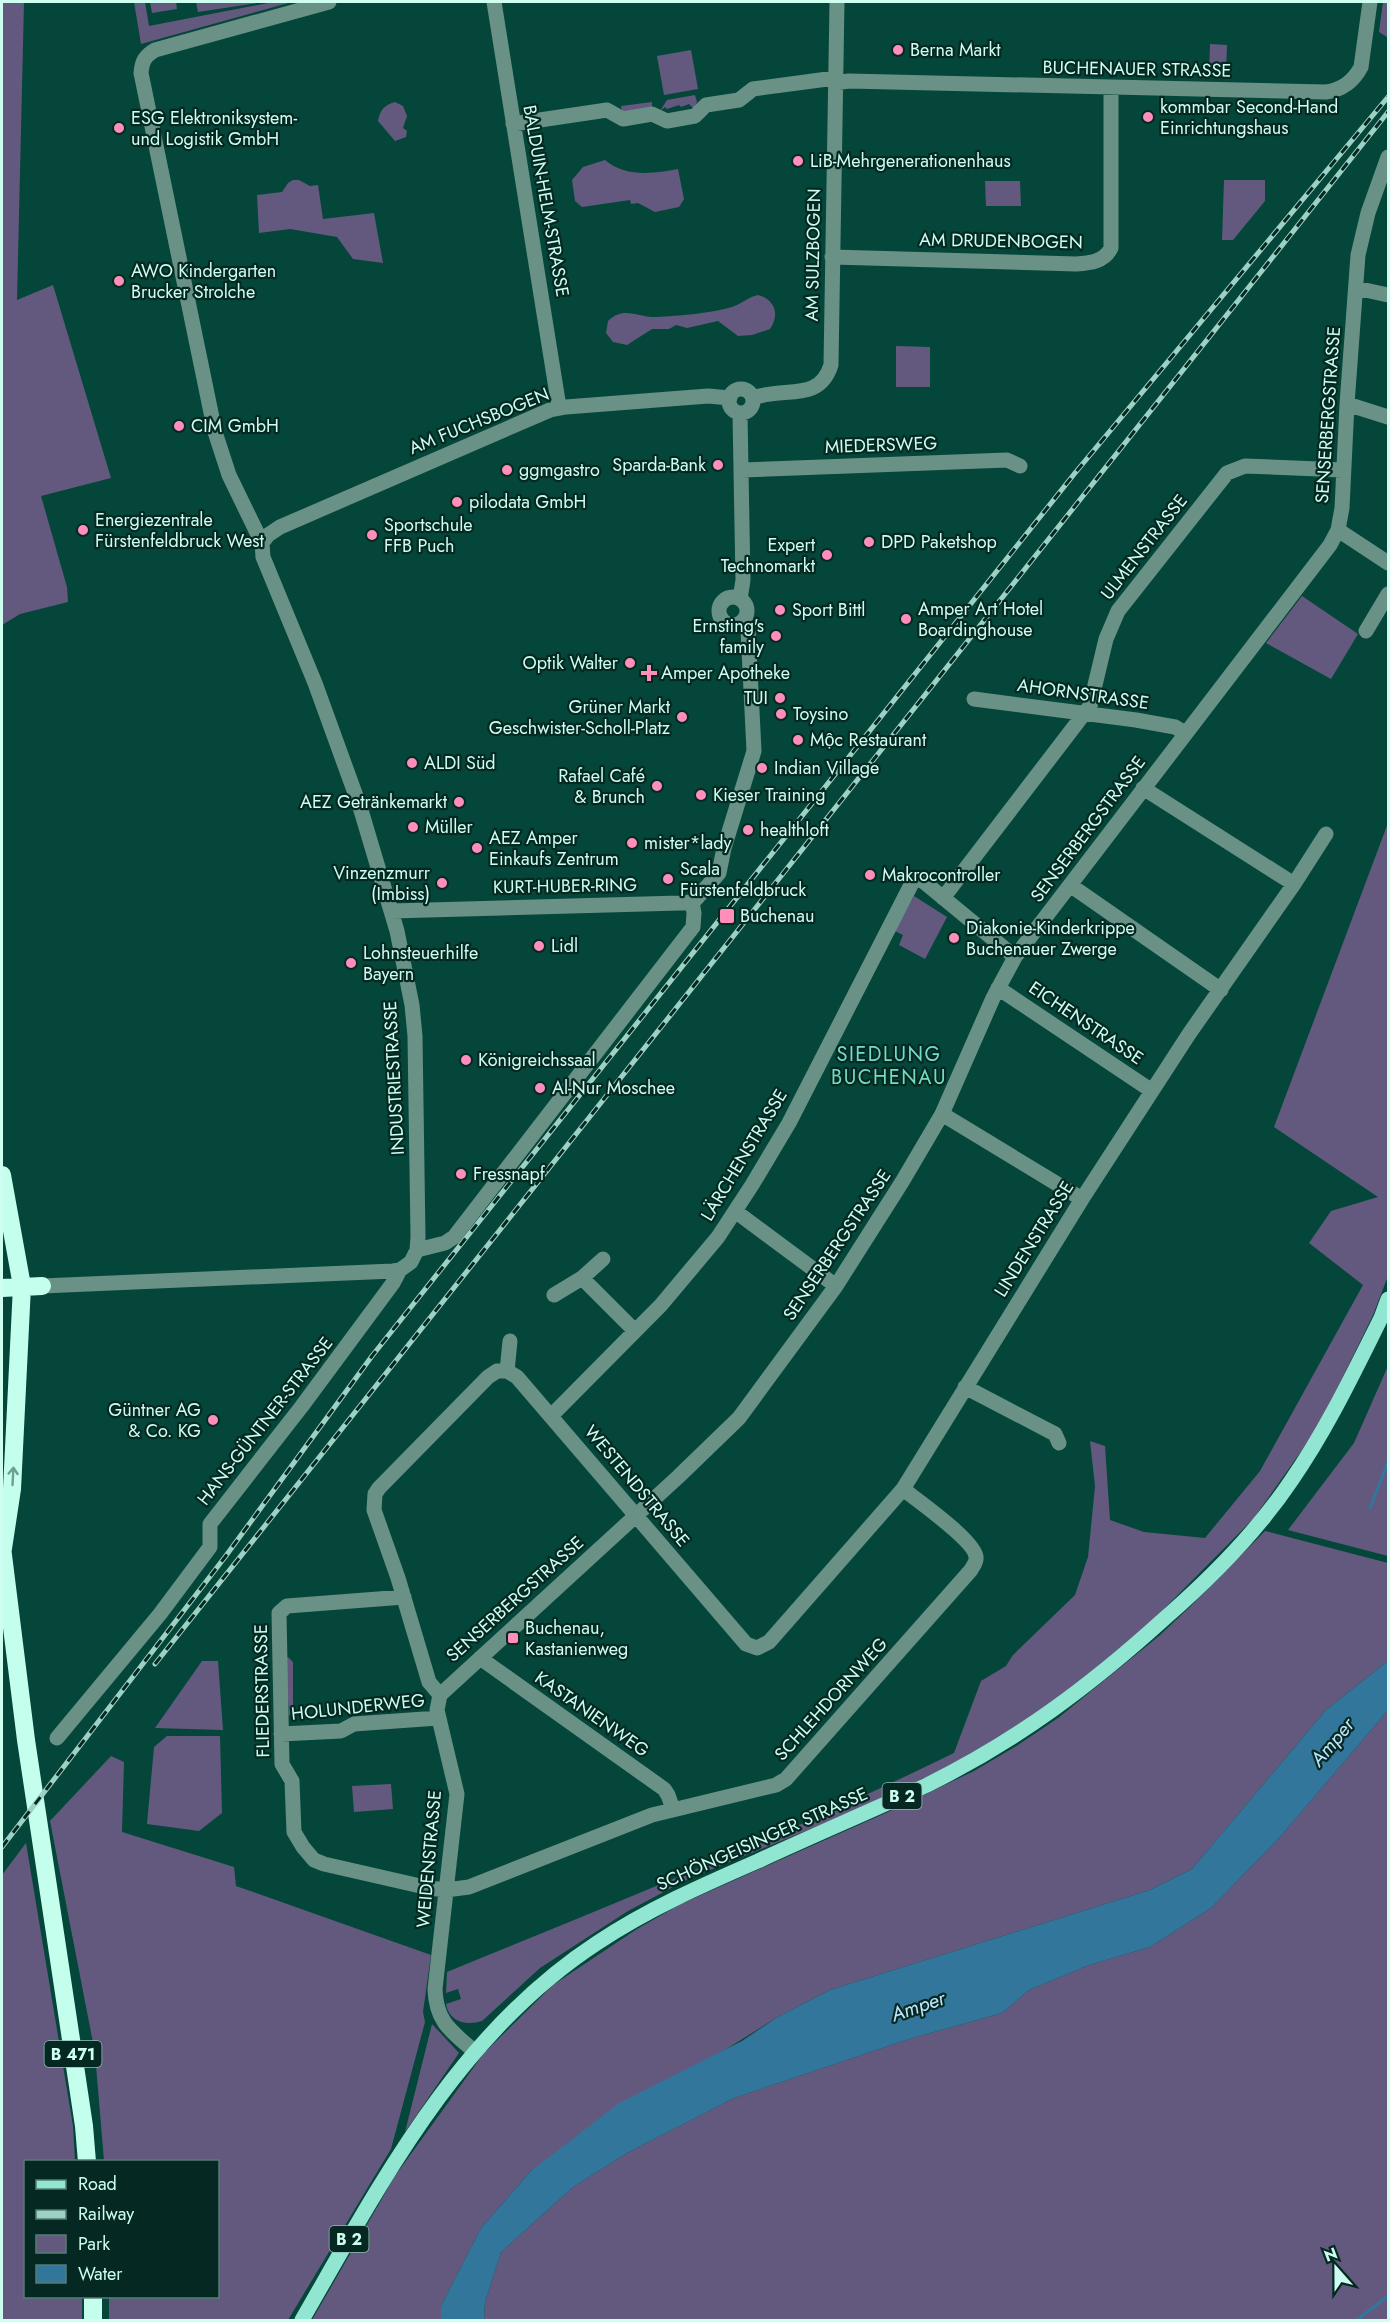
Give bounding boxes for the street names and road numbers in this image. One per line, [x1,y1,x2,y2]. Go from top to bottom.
street label: BUCHENAUER STRASSE [1042,54,1232,84]
street label: BALDUIN-HELM-STRASSE [516,103,576,299]
street label: AM SULZBOGEN [799,188,827,322]
street label: AM DRUDENBOGEN [919,227,1083,255]
street label: SENSERBERGSTRASSE [1309,326,1347,504]
street label: AM FUCHSBOGEN [405,381,553,461]
street label: MIEDERSWEG [824,430,938,460]
street label: ULMENSTRASSE [1094,489,1194,605]
street label: AHORNSTRASSE [1015,672,1151,716]
street label: SENSERBERGSTRASSE [1024,750,1152,908]
street label: KURT-HUBER-RING [493,872,637,900]
street label: EICHENSTRASSE [1024,975,1148,1071]
street label: INDUSTRIESTRASSE [377,1000,411,1156]
street label: LÄRCHENSTRASSE [694,1084,794,1226]
street label: SENSERBERGSTRASSE [777,1164,897,1326]
street label: LINDENSTRASSE [988,1176,1080,1302]
street label: HANS-GÜNTNER-STRASSE [191,1331,339,1511]
street label: WESTENDSTRASSE [578,1419,696,1553]
street label: SENSERBERGSTRASSE [440,1530,590,1668]
street label: FLIEDERSTRASSE [248,1624,276,1758]
street label: SCHLEHDORNWEG [768,1632,894,1766]
street label: KASTANIENWEG [530,1665,654,1763]
street label: HOLUNDERWEG [290,1687,426,1727]
street label: SCHÖNGEISINGER STRASSE [652,1781,872,1897]
road number: B 2 [882,1783,922,1809]
street label: WEIDENSTRASSE [410,1789,448,1929]
road number: B 471 [44,2041,101,2067]
road number: B 2 [330,2226,368,2252]

